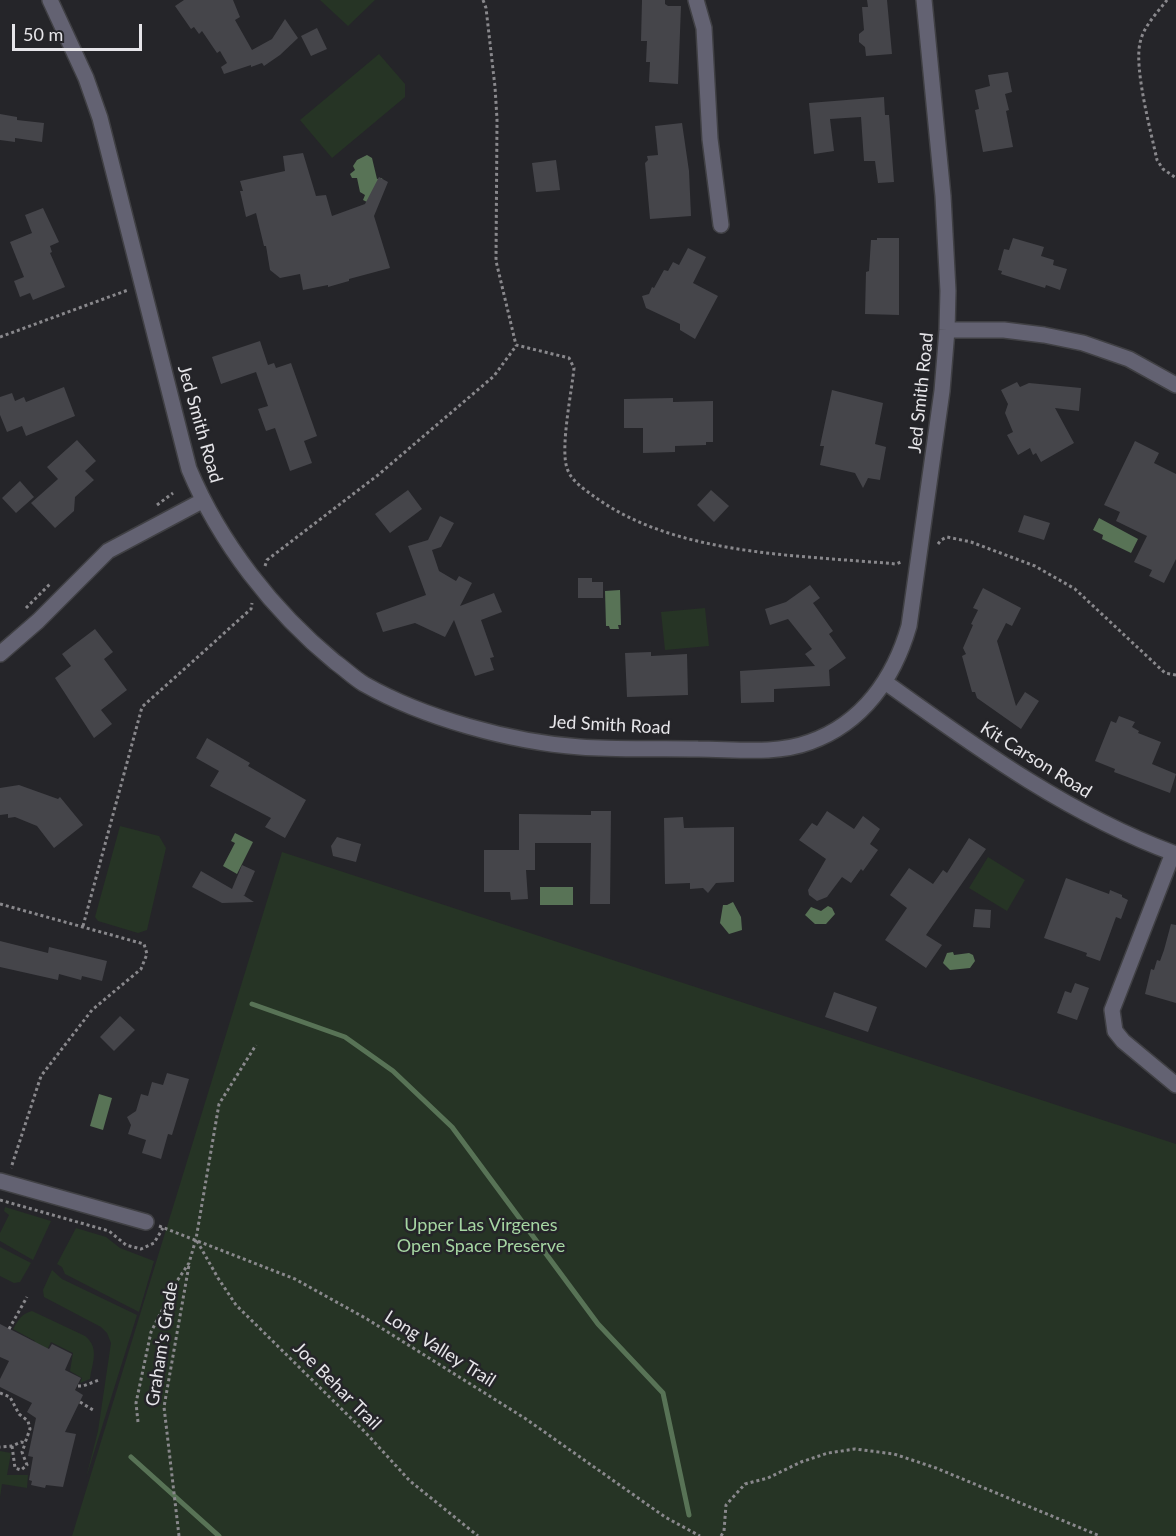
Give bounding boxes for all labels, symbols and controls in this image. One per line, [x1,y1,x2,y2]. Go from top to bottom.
scale bar [15,12,146,50]
text: 50 m [23,23,63,45]
street label: Jed Smith Road [904,332,938,454]
street label: Jed Smith Road [173,363,227,485]
street label: Jed Smith Road [549,711,671,739]
street label: Kit Carson Road [976,717,1096,803]
park label: Upper Las Virgenes Open Space Preserve [397,1214,565,1256]
street label: Graham's Grade [141,1280,183,1408]
street label: Long Valley Trail [380,1306,500,1392]
street label: Joe Behar Trail [289,1338,385,1434]

